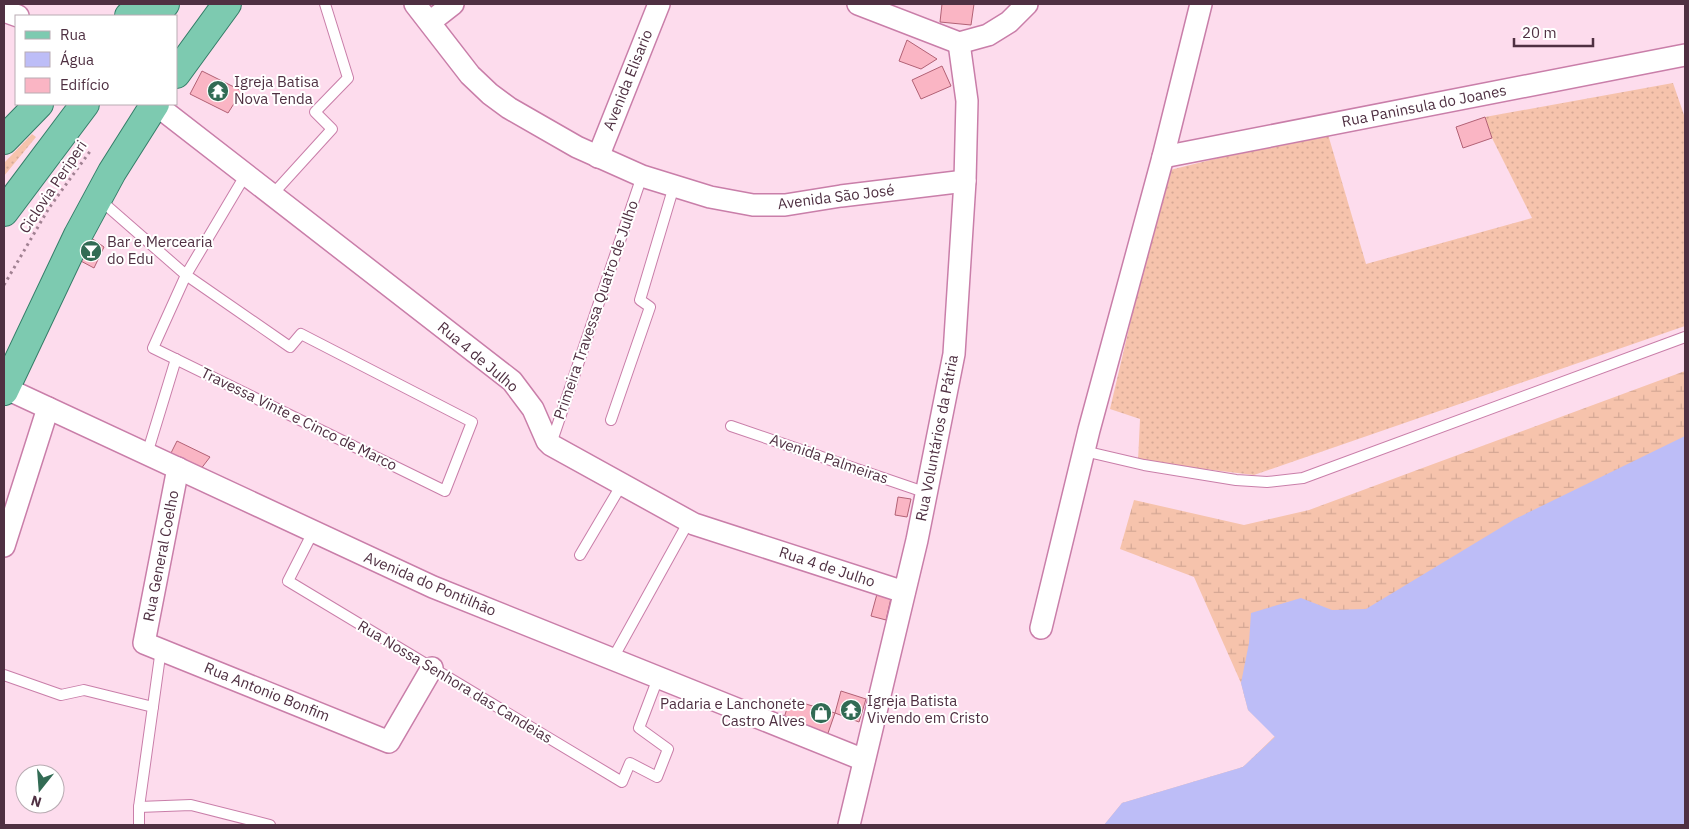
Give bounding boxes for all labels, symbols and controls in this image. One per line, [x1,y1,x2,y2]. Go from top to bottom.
legend [15,15,178,105]
scale bar [1514,15,1593,47]
text: 20 m [1522,23,1557,42]
text: Rua [60,25,86,44]
street label: Avenida Elisario [599,27,656,133]
text: Água [60,50,94,69]
place label: Igreja Batisa Nova Tenda [234,72,319,108]
text: Edifício [60,75,109,94]
temple icon: Igreja Batisa Nova Tenda [206,79,230,103]
street label: Rua Paninsula do Joanes [1340,80,1508,131]
street label: Ciclovia Periperi [14,137,91,237]
street label: Avenida São José [776,180,895,213]
street label: Primeira Travessa Quatro de Julho [549,198,642,422]
place label: Bar e Mercearia do Edu [107,232,212,268]
bar icon: Bar e Mercearia do Edu [79,239,103,263]
street label: Rua 4 de Julho [434,317,523,396]
street label: Rua Voluntários da Pátria [911,353,962,523]
street label: Travessa Vinte e Cinco de Marco [198,363,400,474]
street label: Avenida Palmeiras [767,429,891,488]
street label: Rua General Coelho [138,489,183,623]
street label: Rua 4 de Julho [777,542,878,591]
street label: Avenida do Pontilhão [361,547,499,620]
street label: Rua Nossa Senhora das Candeias [355,616,556,747]
street label: Rua Antonio Bonfim [202,658,333,725]
place label: Igreja Batista Vivendo em Cristo [867,691,989,727]
place label: Padaria e Lanchonete Castro Alves [660,694,805,730]
temple icon: Igreja Batista Vivendo em Cristo [839,698,863,722]
shop icon: Padaria e Lanchonete Castro Alves [809,701,833,725]
north arrow [15,764,65,814]
text: N [29,791,44,812]

